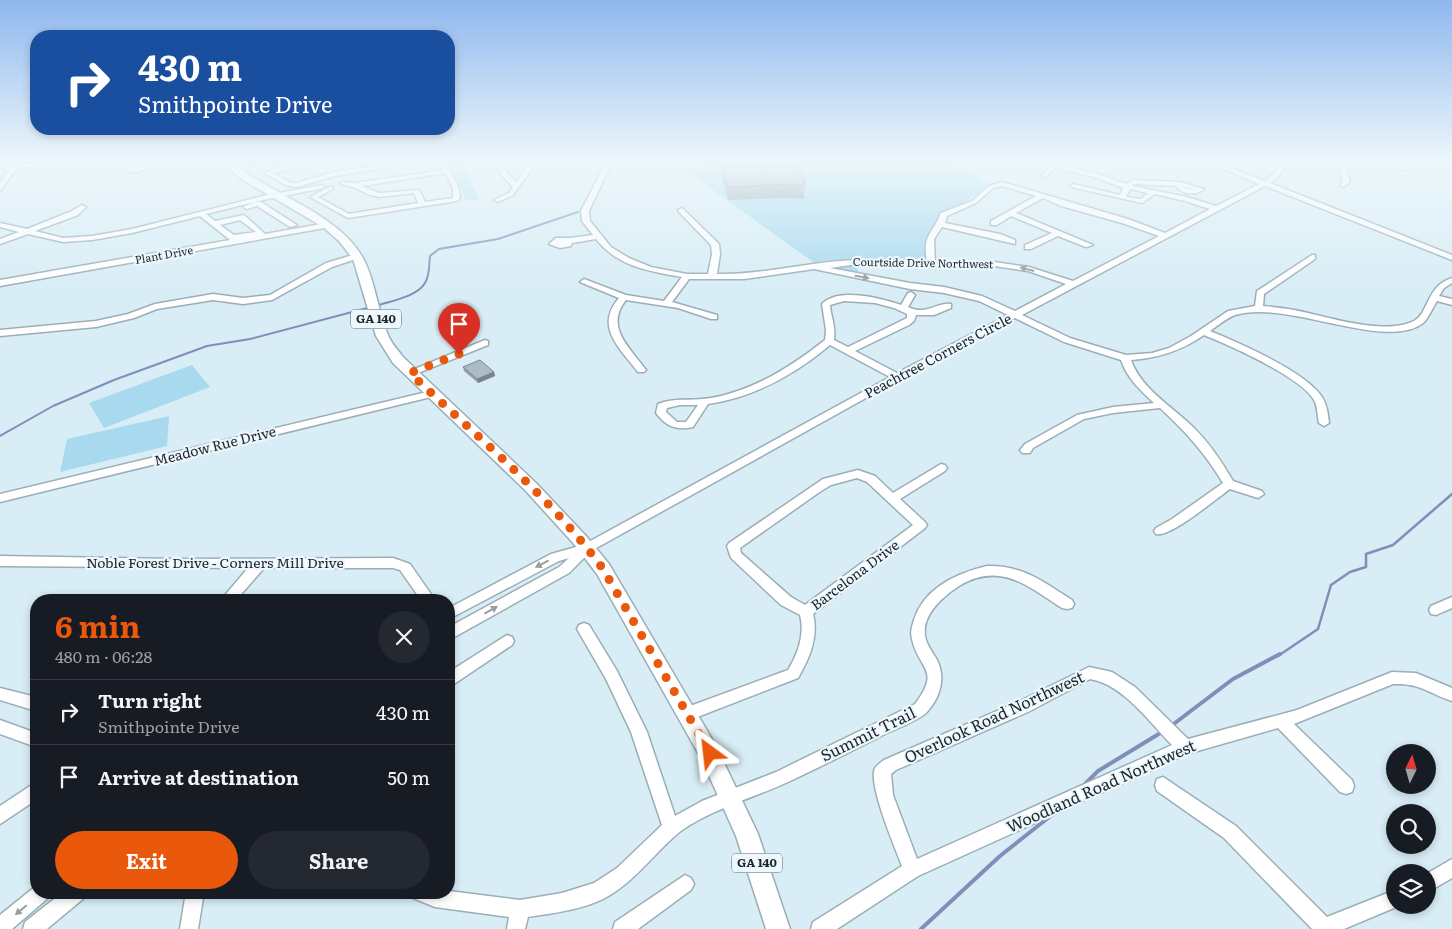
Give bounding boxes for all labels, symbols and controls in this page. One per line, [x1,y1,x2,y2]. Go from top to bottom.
text: 430 m [138,40,242,92]
icon: right [55,50,120,115]
text: Smithpointe Drive [138,87,333,120]
street label: Plant Drive [134,241,194,267]
street label: Courtside Drive Northwest [853,253,994,271]
one-way arrow [1019,265,1034,273]
one-way arrow [855,273,870,281]
pin [438,303,480,354]
street label: Peachtree Corners Circle [860,308,1015,402]
road number: GA 140 [351,310,401,328]
icon: arrive [445,310,473,338]
street label: Meadow Rue Drive [152,420,278,470]
street label: Barcelona Drive [806,534,903,614]
street label: Noble Forest Drive - Corners Mill Drive [86,552,344,572]
one-way arrow [534,560,549,568]
text: 6 min [55,603,140,647]
one-way arrow [484,605,498,614]
button: close [378,611,430,663]
text: 480 m · 06:28 [55,644,152,668]
street label: Overlook Road Northwest [900,664,1088,768]
text: Turn right [98,686,202,714]
icon: right [55,698,83,726]
text: 430 m [376,698,430,726]
street label: Summit Trail [816,700,919,767]
text: Smithpointe Drive [98,714,239,738]
position arrow [683,726,735,778]
street label: Woodland Road Northwest [1002,732,1200,838]
north arrow [1386,744,1436,794]
map controls [1386,744,1436,914]
icon: arrive [55,763,83,791]
text: Arrive at destination [98,763,299,791]
text: 50 m [387,763,430,791]
button: search [1386,804,1436,854]
button: Exit [55,831,238,889]
button: Share [248,831,430,889]
road number: GA 140 [732,854,782,872]
button: layers [1386,864,1436,914]
one-way arrow [15,904,28,915]

